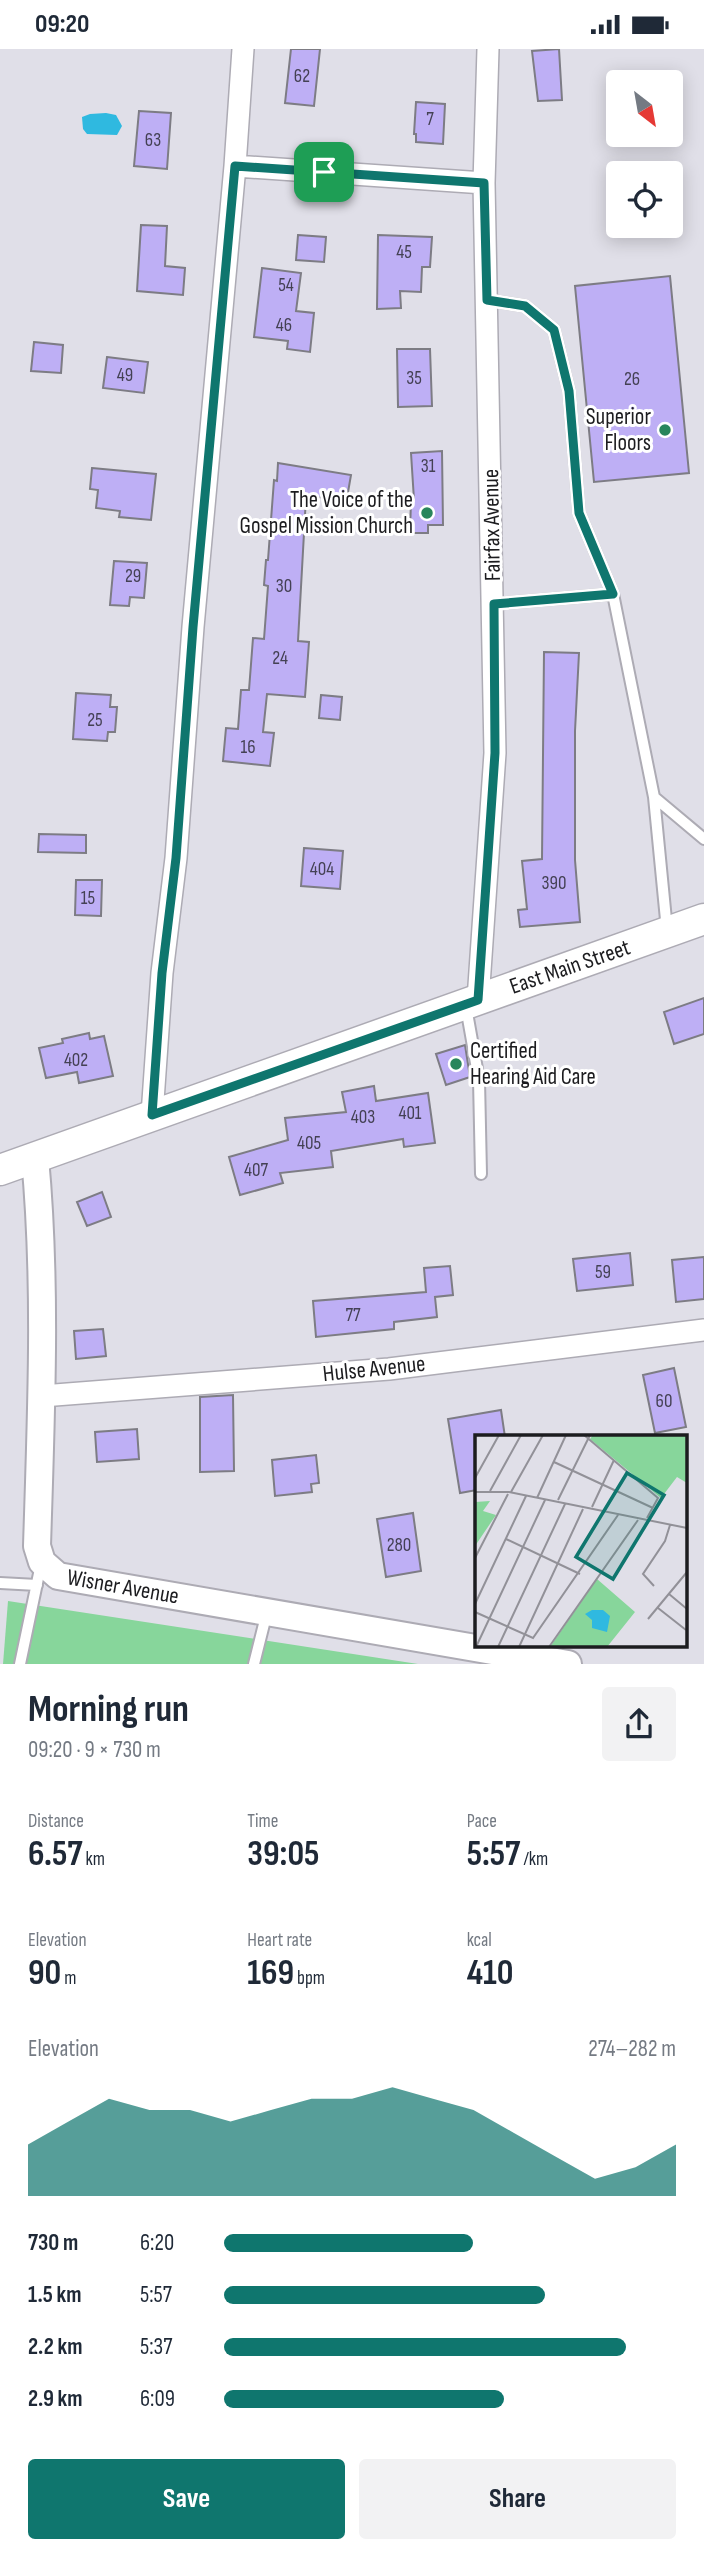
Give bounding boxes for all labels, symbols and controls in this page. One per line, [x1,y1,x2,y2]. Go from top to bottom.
text: 09:20 [35,9,89,40]
house number: 62 [294,65,310,88]
north arrow [606,70,682,147]
map controls [606,70,683,238]
house number: 7 [426,108,434,131]
house number: 63 [145,129,161,152]
pin [294,142,354,202]
icon: arrive [305,153,343,191]
button: locate [606,161,683,238]
house number: 45 [396,241,412,264]
house number: 54 [278,274,294,297]
house number: 46 [276,314,292,337]
house number: 49 [117,364,133,387]
house number: 35 [406,367,422,390]
house number: 26 [624,368,640,391]
place label: Superior Floors [586,403,651,457]
marker: Superior Floors [657,422,673,438]
house number: 31 [421,455,436,478]
street label: Fairfax Avenue [477,469,507,581]
place label: The Voice of the Gospel Mission Church [240,486,413,540]
marker: The Voice of the Gospel Mission Church [419,505,435,521]
house number: 29 [125,565,141,588]
house number: 30 [276,575,292,598]
house number: 24 [272,647,288,670]
house number: 25 [87,709,103,732]
house number: 16 [241,736,255,759]
house number: 404 [310,858,334,881]
house number: 390 [542,872,566,895]
house number: 15 [81,887,95,910]
street label: East Main Street [506,933,634,1001]
place label: Certified Hearing Aid Care [470,1037,596,1091]
house number: 402 [64,1049,88,1072]
marker: Certified Hearing Aid Care [448,1056,464,1072]
house number: 401 [398,1102,422,1125]
house number: 403 [351,1106,375,1129]
house number: 405 [297,1132,321,1155]
house number: 407 [244,1159,268,1182]
house number: 59 [595,1261,611,1284]
house number: 77 [345,1304,361,1327]
street label: Hulse Avenue [321,1350,427,1388]
house number: 60 [656,1390,672,1413]
inset map [475,1435,686,1647]
house number: 280 [387,1534,411,1557]
street label: Wisner Avenue [65,1563,181,1611]
text: Morning run [28,1687,189,1732]
button: share [602,1687,676,1761]
text: 09:20 · 9 × 730 m [28,1736,161,1764]
text: Distance [28,1810,84,1833]
text: Time [247,1810,278,1833]
text: Pace [467,1810,497,1833]
text: 6.57 [28,1833,82,1876]
text: 39:05 [247,1833,319,1876]
text: 5:57 [467,1833,520,1876]
text: km [82,1848,105,1871]
text: /km [520,1848,548,1871]
text: Elevation [28,1929,87,1952]
text: Heart rate [247,1929,312,1952]
text: kcal [467,1929,492,1952]
text: 90 [28,1952,61,1995]
text: 169 [247,1952,294,1995]
text: 410 [467,1952,513,1995]
text: m [61,1967,77,1990]
text: bpm [294,1967,325,1990]
text: Elevation [28,2035,99,2063]
text: 274–282 m [588,2035,676,2063]
text: 730 m [28,2229,78,2257]
text: 6:20 [140,2229,174,2257]
text: 1.5 km [28,2281,81,2309]
text: 5:57 [140,2281,172,2309]
text: 2.2 km [28,2333,82,2361]
text: 5:37 [140,2333,172,2361]
text: 2.9 km [28,2385,82,2413]
text: 6:09 [140,2385,175,2413]
button: Save [28,2459,345,2539]
button: Share [359,2459,676,2539]

